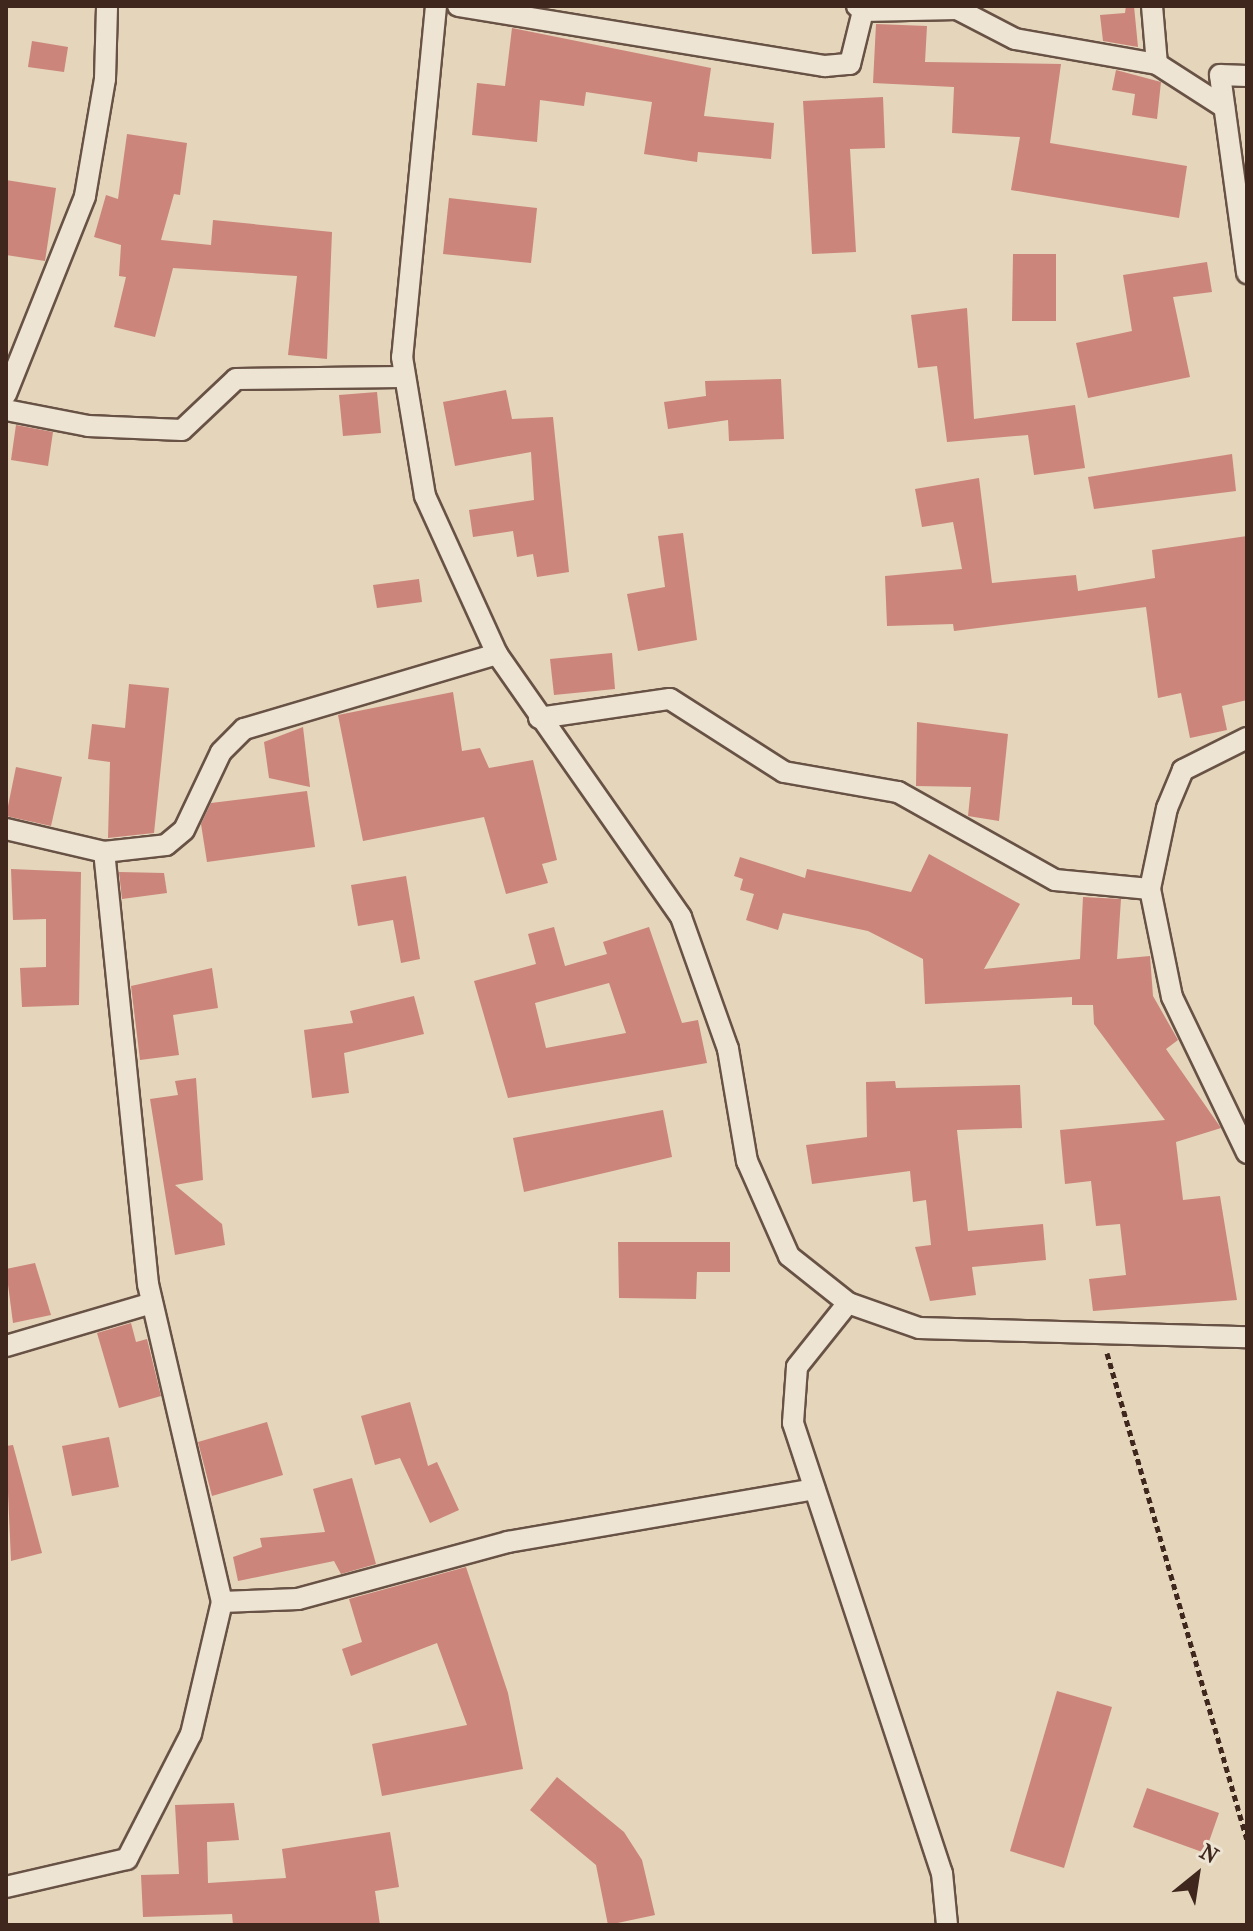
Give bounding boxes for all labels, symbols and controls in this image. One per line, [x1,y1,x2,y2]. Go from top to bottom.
north arrow [1157,1835,1237,1915]
text: N [1195,1839,1223,1870]

